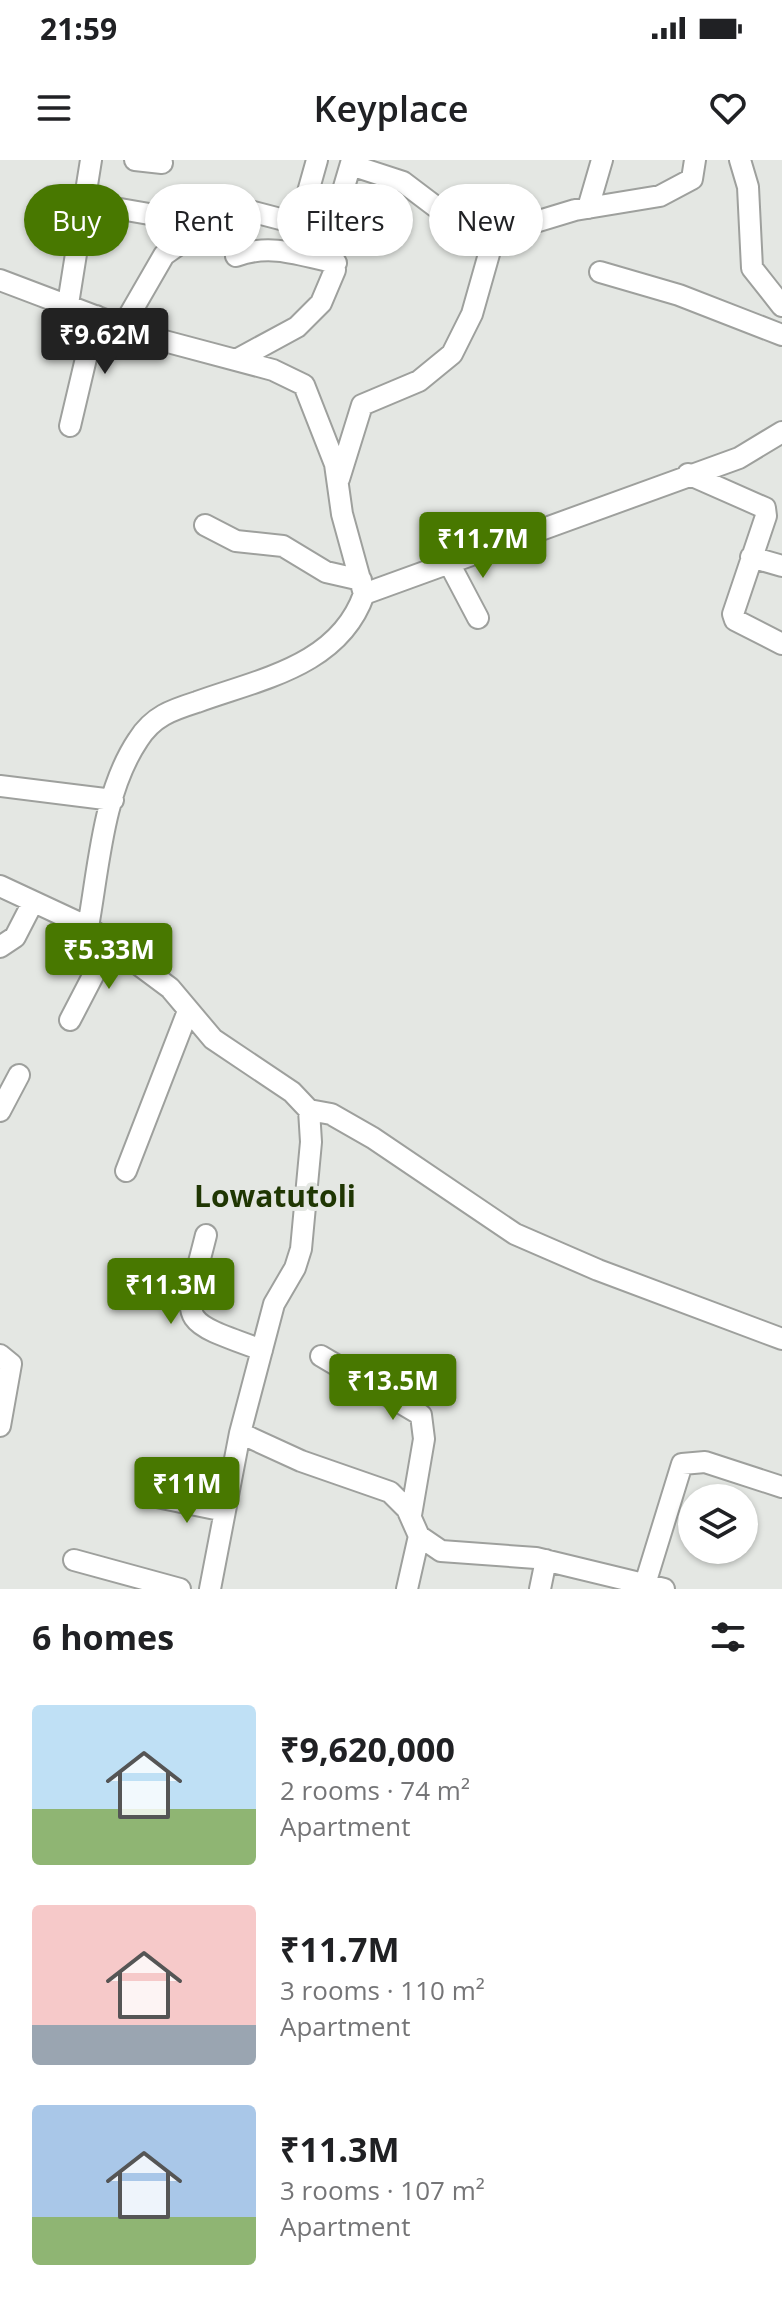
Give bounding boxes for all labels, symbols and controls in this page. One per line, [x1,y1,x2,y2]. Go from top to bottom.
text: 21:59 [40,8,117,49]
text: Keyplace [314,84,468,133]
icon: menu [32,86,76,130]
icon: heart [706,86,750,130]
chip: Buy [24,184,129,256]
chip: Rent [145,184,261,256]
chip: Filters [277,184,413,256]
chip: New [429,184,543,256]
pin: ₹9.62M [40,308,170,376]
text: ₹9.62M [59,316,151,352]
pin: ₹11.7M [418,512,548,580]
text: ₹11.7M [437,520,529,556]
pin: ₹5.33M [44,923,174,991]
text: ₹5.33M [63,931,155,967]
district label: Lowatutoli [194,1175,356,1216]
pin: ₹11.3M [106,1258,236,1326]
text: ₹11.3M [125,1266,217,1302]
pin: ₹13.5M [328,1354,458,1422]
text: ₹13.5M [347,1362,439,1398]
pin: ₹11M [140,1457,234,1525]
text: ₹11M [152,1465,222,1501]
map controls [678,1484,758,1564]
button: layers [678,1484,758,1564]
text: 6 homes [32,1614,174,1660]
icon: filters [706,1615,750,1659]
text: ₹9,620,000 [280,1726,455,1772]
icon: home [96,1737,192,1833]
text: 2 rooms · 74 m² [280,1772,470,1808]
text: Apartment [280,1808,411,1844]
text: ₹11.7M [280,1926,400,1972]
icon: home [96,1937,192,2033]
text: 3 rooms · 110 m² [280,1972,485,2008]
text: Apartment [280,2008,411,2044]
text: ₹11.3M [280,2126,400,2172]
icon: home [96,2137,192,2233]
text: 3 rooms · 107 m² [280,2172,485,2208]
text: Apartment [280,2208,411,2244]

